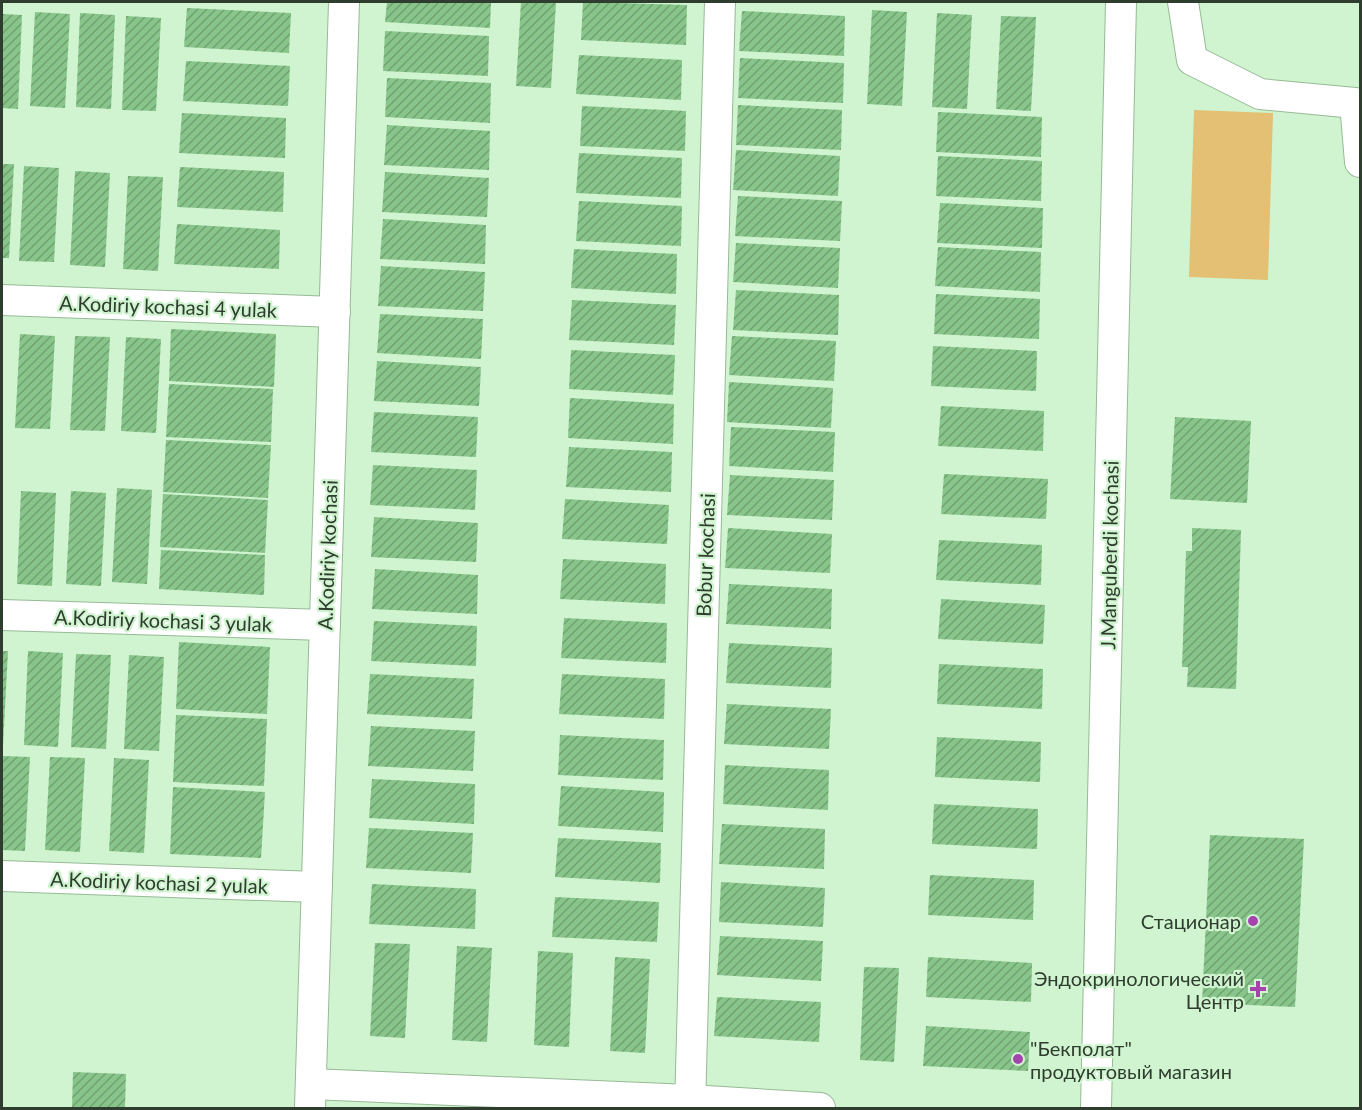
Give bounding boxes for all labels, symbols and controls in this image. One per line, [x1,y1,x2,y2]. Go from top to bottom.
street label: A.Kodiriy kochasi 4 yulak [59,290,278,322]
street label: J.Manguberdi kochasi [1095,460,1123,650]
street label: A.Kodiriy kochasi [312,480,342,630]
street label: Bobur kochasi [691,493,719,617]
street label: A.Kodiriy kochasi 3 yulak [54,604,273,636]
street label: A.Kodiriy kochasi 2 yulak [50,866,269,898]
place label: Стационар [1141,909,1241,933]
marker: Стационар [1246,914,1260,928]
place label: Эндокринологический Центр [1034,966,1244,1013]
marker: Эндокринологический Центр [1249,980,1267,998]
place label: "Бекполат" продуктовый магазин [1030,1036,1232,1083]
marker: "Бекполат" продуктовый магазин [1011,1052,1025,1066]

